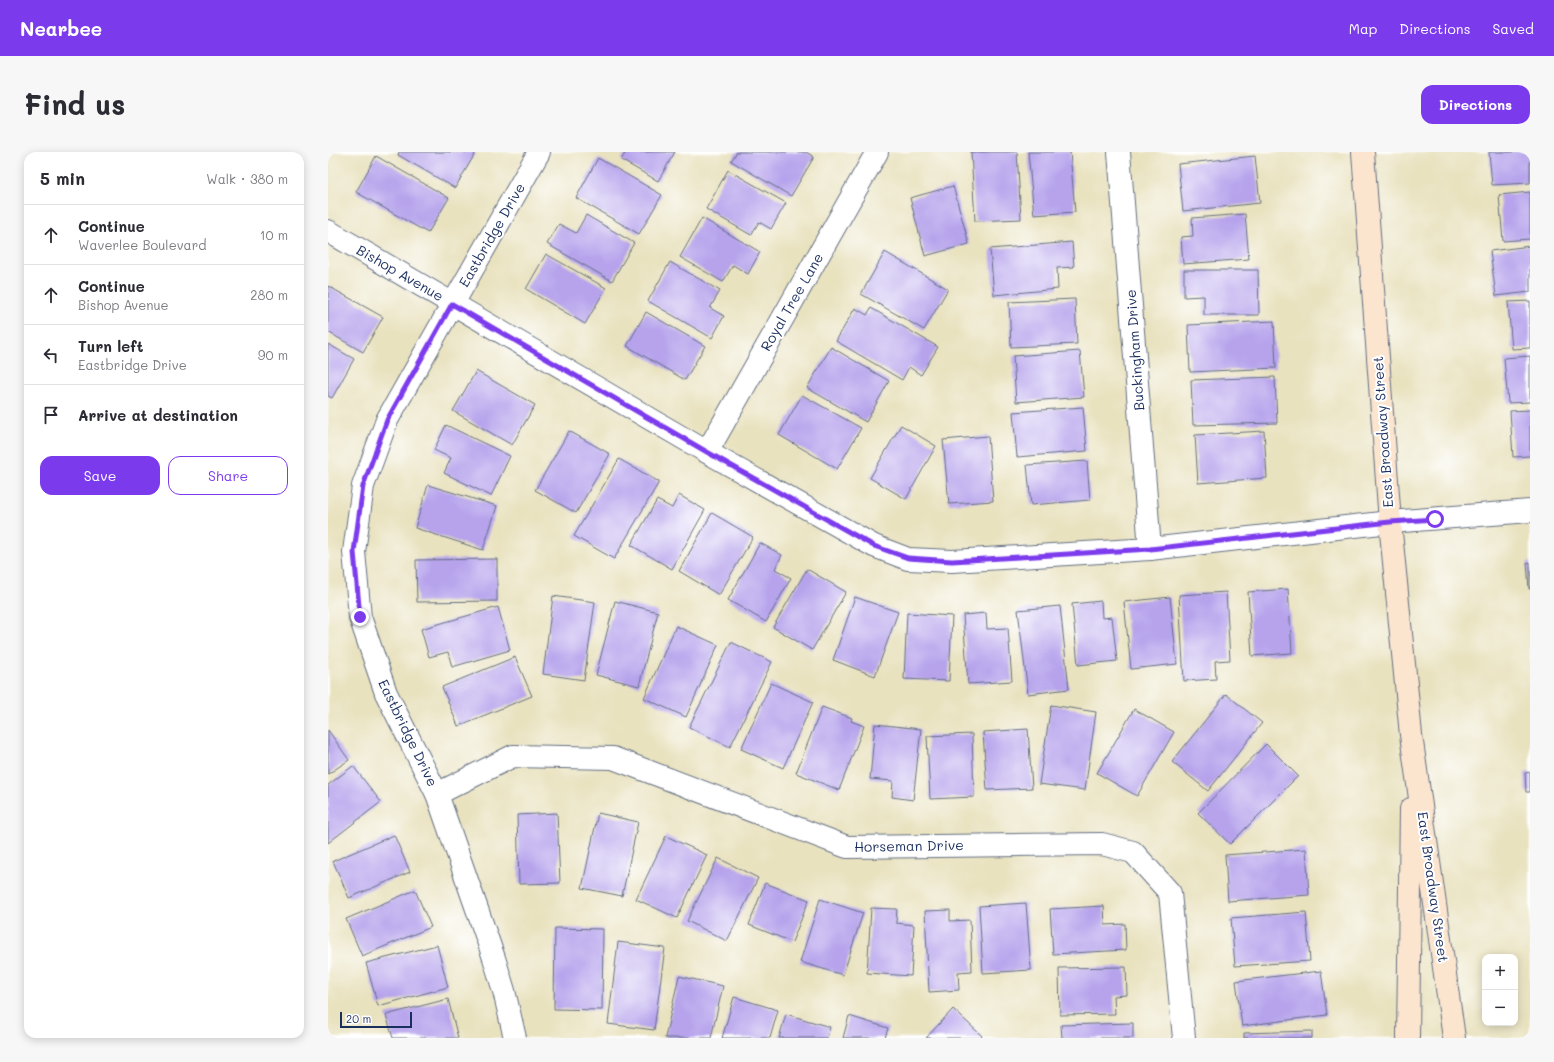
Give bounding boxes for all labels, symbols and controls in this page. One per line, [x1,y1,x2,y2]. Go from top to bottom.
text: Nearbee [20,16,102,41]
text: Map [1349,19,1377,38]
text: Directions [1399,19,1470,38]
text: Saved [1492,19,1534,38]
button: Directions [1421,85,1530,124]
text: Find us [24,86,125,122]
text: 5 min [40,167,85,189]
text: Walk · 380 m [206,170,288,187]
street label: Eastbridge Drive [454,179,529,290]
text: Continue [78,216,145,236]
icon: ahead [40,224,62,246]
text: 10 m [260,226,288,243]
text: Waverlee Boulevard [78,236,206,253]
street label: Bishop Avenue [353,240,447,305]
street label: Royal Tree Lane [756,249,827,354]
text: Continue [78,276,145,296]
icon: ahead [40,284,62,306]
text: 280 m [250,286,288,303]
street label: Buckingham Drive [1121,289,1148,411]
text: Bishop Avenue [78,296,169,313]
text: Turn left [78,336,143,356]
icon: left [40,344,62,366]
text: 90 m [258,346,288,363]
text: Eastbridge Drive [78,356,187,373]
street label: East Broadway Street [1368,356,1397,508]
icon: arrive [40,404,62,426]
text: Arrive at destination [78,405,238,425]
button: Save [40,456,160,495]
button: Share [168,456,288,495]
route start [1426,510,1444,528]
route end [351,608,369,626]
street label: Eastbridge Drive [374,676,443,790]
street label: East Broadway Street [1414,810,1453,963]
street label: Horseman Drive [854,835,964,856]
map controls [1482,954,1518,1026]
button: + [1482,954,1518,990]
button: − [1482,990,1518,1026]
scale bar [340,1010,412,1029]
text: 20 m [346,1011,371,1026]

